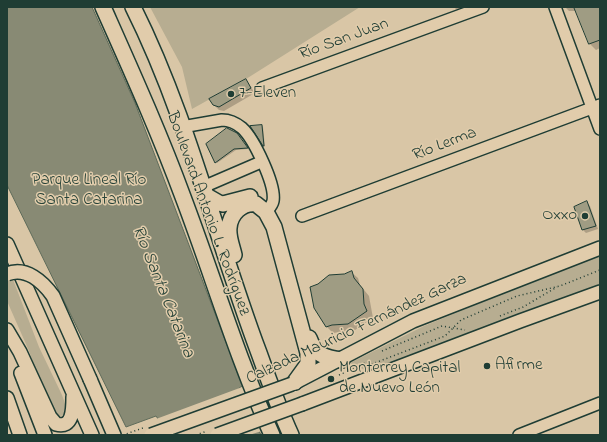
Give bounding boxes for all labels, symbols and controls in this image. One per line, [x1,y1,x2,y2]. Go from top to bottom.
street label: Río San Juan [296,14,392,66]
place label: 7-Eleven [239,84,296,104]
marker: 7-Eleven [226,89,236,99]
street label: Boulevard Antonio L. Rodríguez [161,109,253,319]
street label: Río Lerma [410,123,480,167]
park label: Parque Lineal Río Santa Catarina [32,171,146,211]
place label: Oxxo [542,206,577,226]
marker: Oxxo [580,211,590,221]
water label: Río Santa Catarina [126,223,198,361]
street label: Calzada Mauricio Fernández Garza [243,270,471,390]
place label: Afirme [495,356,542,376]
place label: Monterrey Capital de Nuevo León [339,359,460,399]
marker: Afirme [482,361,492,371]
marker: Monterrey Capital de Nuevo León [326,374,336,384]

